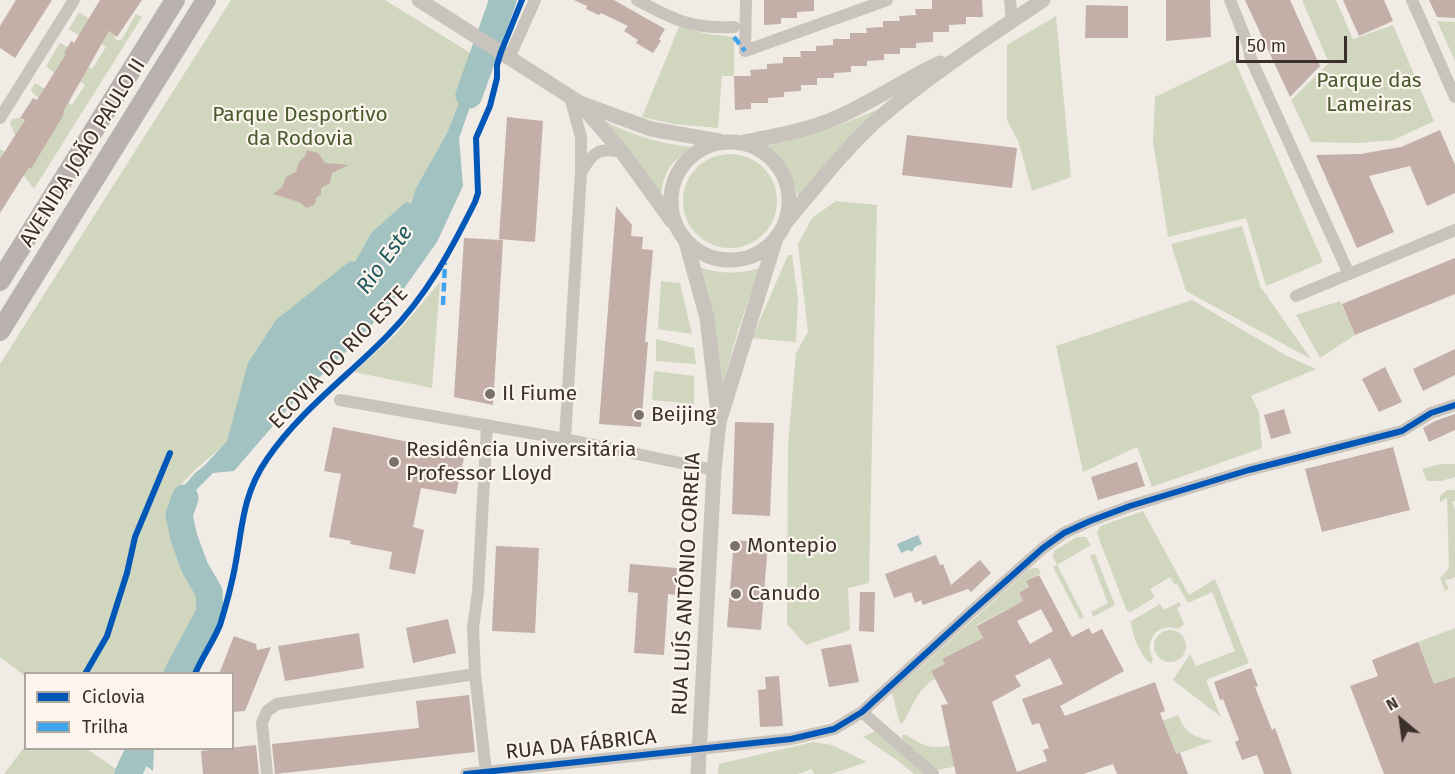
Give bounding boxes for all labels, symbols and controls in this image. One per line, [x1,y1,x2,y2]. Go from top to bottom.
scale bar [1239,24,1350,62]
text: 50 m [1247,35,1286,57]
street label: AVENIDA JOÃO PAULO II [15,54,151,252]
park label: Parque das Lameiras [1316,68,1422,118]
park label: Parque Desportivo da Rodovia [212,102,388,152]
water label: Rio Este [351,221,419,299]
street label: ECOVIA DO RIO ESTE [264,281,414,435]
place label: Il Fiume [502,381,577,407]
marker: Il Fiume [483,387,497,401]
place label: Beijing [651,402,716,428]
marker: Beijing [632,408,646,422]
place label: Residência Universitária Professor Lloyd [406,437,636,487]
street label: RUA LUÍS ANTÓNIO CORREIA [668,452,706,716]
marker: Residência Universitária Professor Lloyd [387,455,401,469]
place label: Montepio [747,533,837,559]
marker: Montepio [728,539,742,553]
place label: Canudo [748,581,820,607]
marker: Canudo [729,587,743,601]
legend [24,672,234,750]
text: Ciclovia [82,686,145,708]
north arrow [1371,690,1431,750]
text: N [1383,693,1401,715]
text: Trilha [82,716,128,738]
street label: RUA DA FÁBRICA [504,725,658,765]

